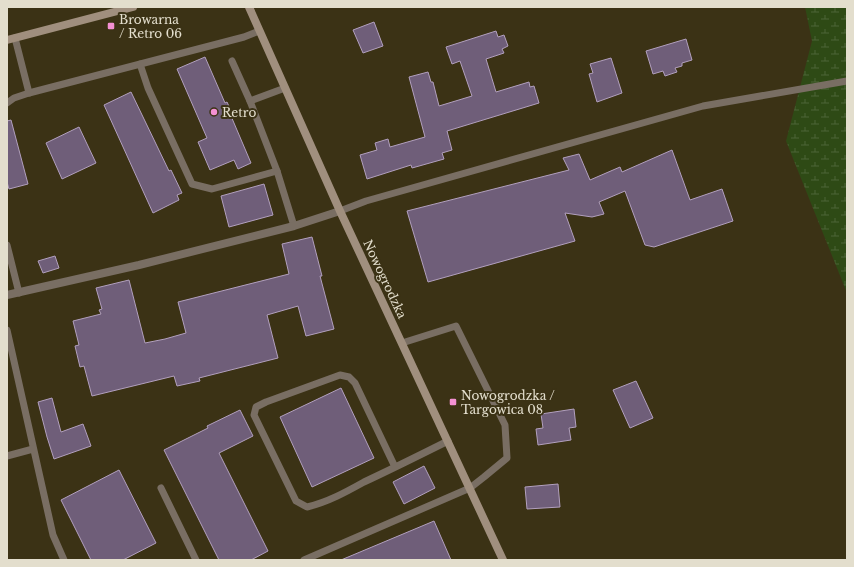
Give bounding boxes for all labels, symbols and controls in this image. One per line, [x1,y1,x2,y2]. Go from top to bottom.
place label: Browarna / Retro 06 [119,12,182,41]
marker: Browarna / Retro 06 [106,21,116,31]
place label: Retro [222,105,256,120]
marker: Retro [209,107,219,117]
street label: Nowogrodzka [360,237,410,321]
place label: Nowogrodzka / Targowica 08 [461,388,555,417]
marker: Nowogrodzka / Targowica 08 [448,397,458,407]

